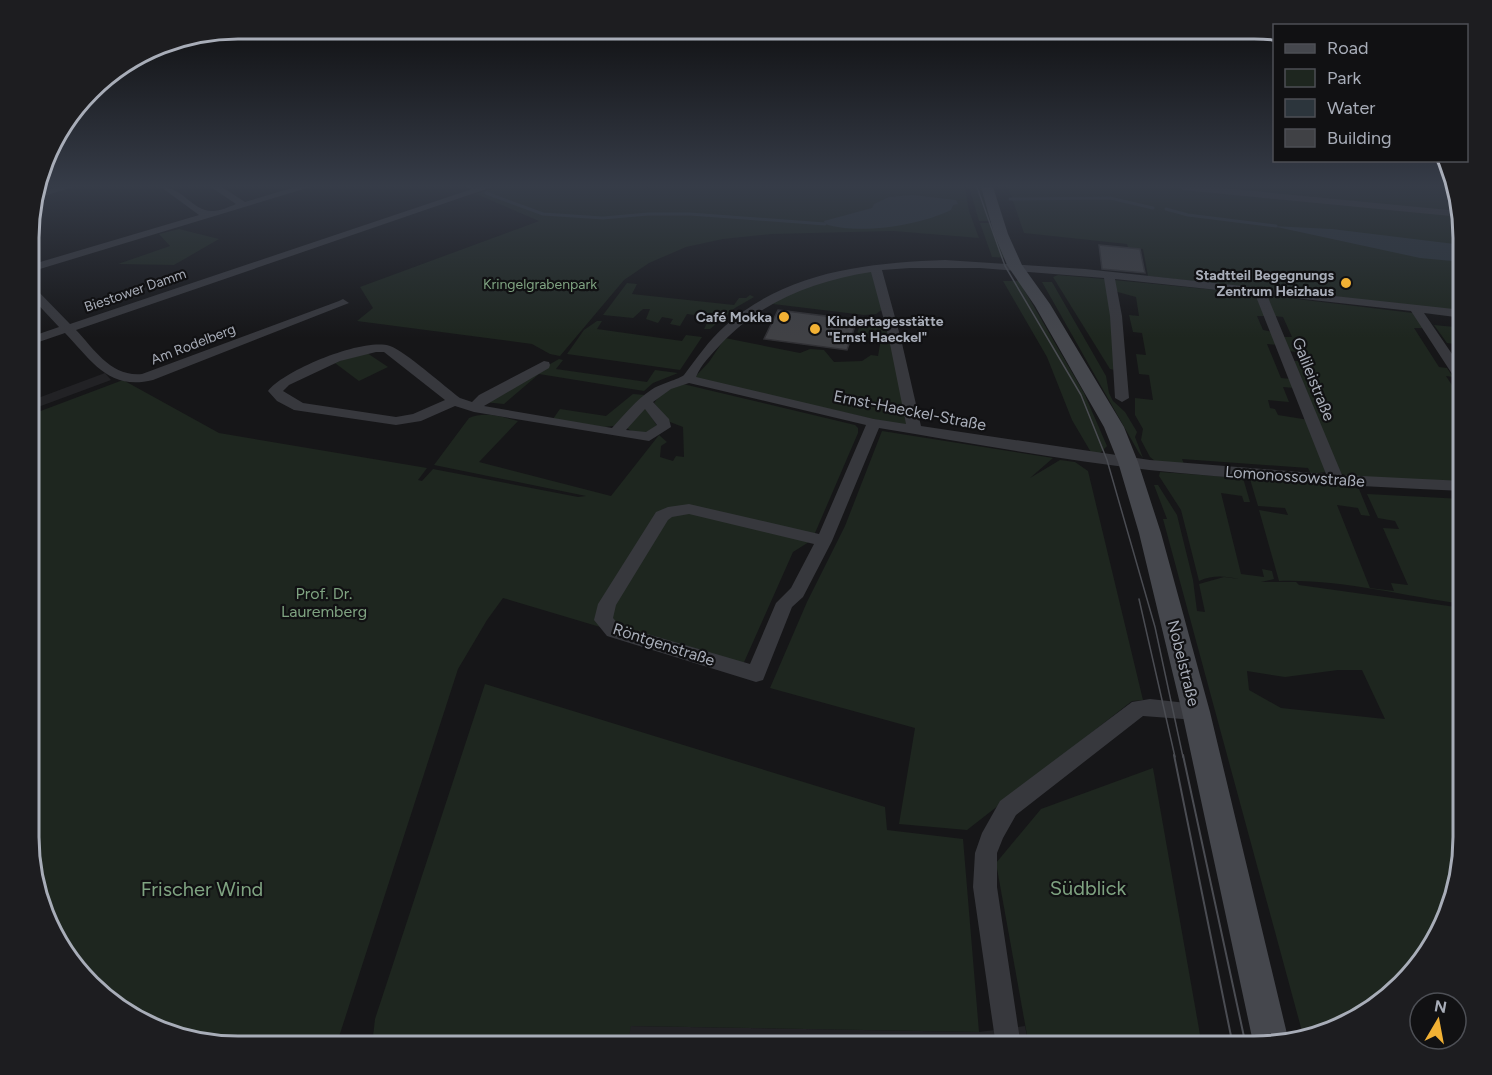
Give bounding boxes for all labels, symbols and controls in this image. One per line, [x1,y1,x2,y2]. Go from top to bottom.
legend [1273,24,1468,162]
text: Road [1327,37,1368,59]
text: Park [1327,67,1362,89]
text: Water [1327,97,1375,119]
text: Building [1327,127,1392,149]
street label: Biestower Damm [82,265,188,316]
place label: Stadtteil Begegnungs Zentrum Heizhaus [1195,267,1334,300]
park label: Kringelgrabenpark [483,276,597,293]
marker: Stadtteil Begegnungs Zentrum Heizhaus [1339,276,1353,290]
place label: Café Mokka [696,309,772,326]
marker: Café Mokka [777,310,791,324]
place label: Kindertagesstätte "Ernst Haeckel" [827,313,944,346]
street label: Am Rodelberg [148,320,238,368]
marker: Kindertagesstätte "Ernst Haeckel" [808,322,822,336]
street label: Galileistraße [1288,335,1339,424]
street label: Ernst-Haeckel-Straße [832,386,988,435]
street label: Lomonossowstraße [1224,462,1366,491]
park label: Prof. Dr. Lauremberg [281,584,367,621]
street label: Nobelstraße [1164,618,1203,708]
street label: Röntgenstraße [610,619,717,670]
park label: Südblick [1050,876,1127,900]
park label: Frischer Wind [141,877,263,901]
north arrow [1408,991,1468,1051]
text: N [1433,996,1448,1017]

